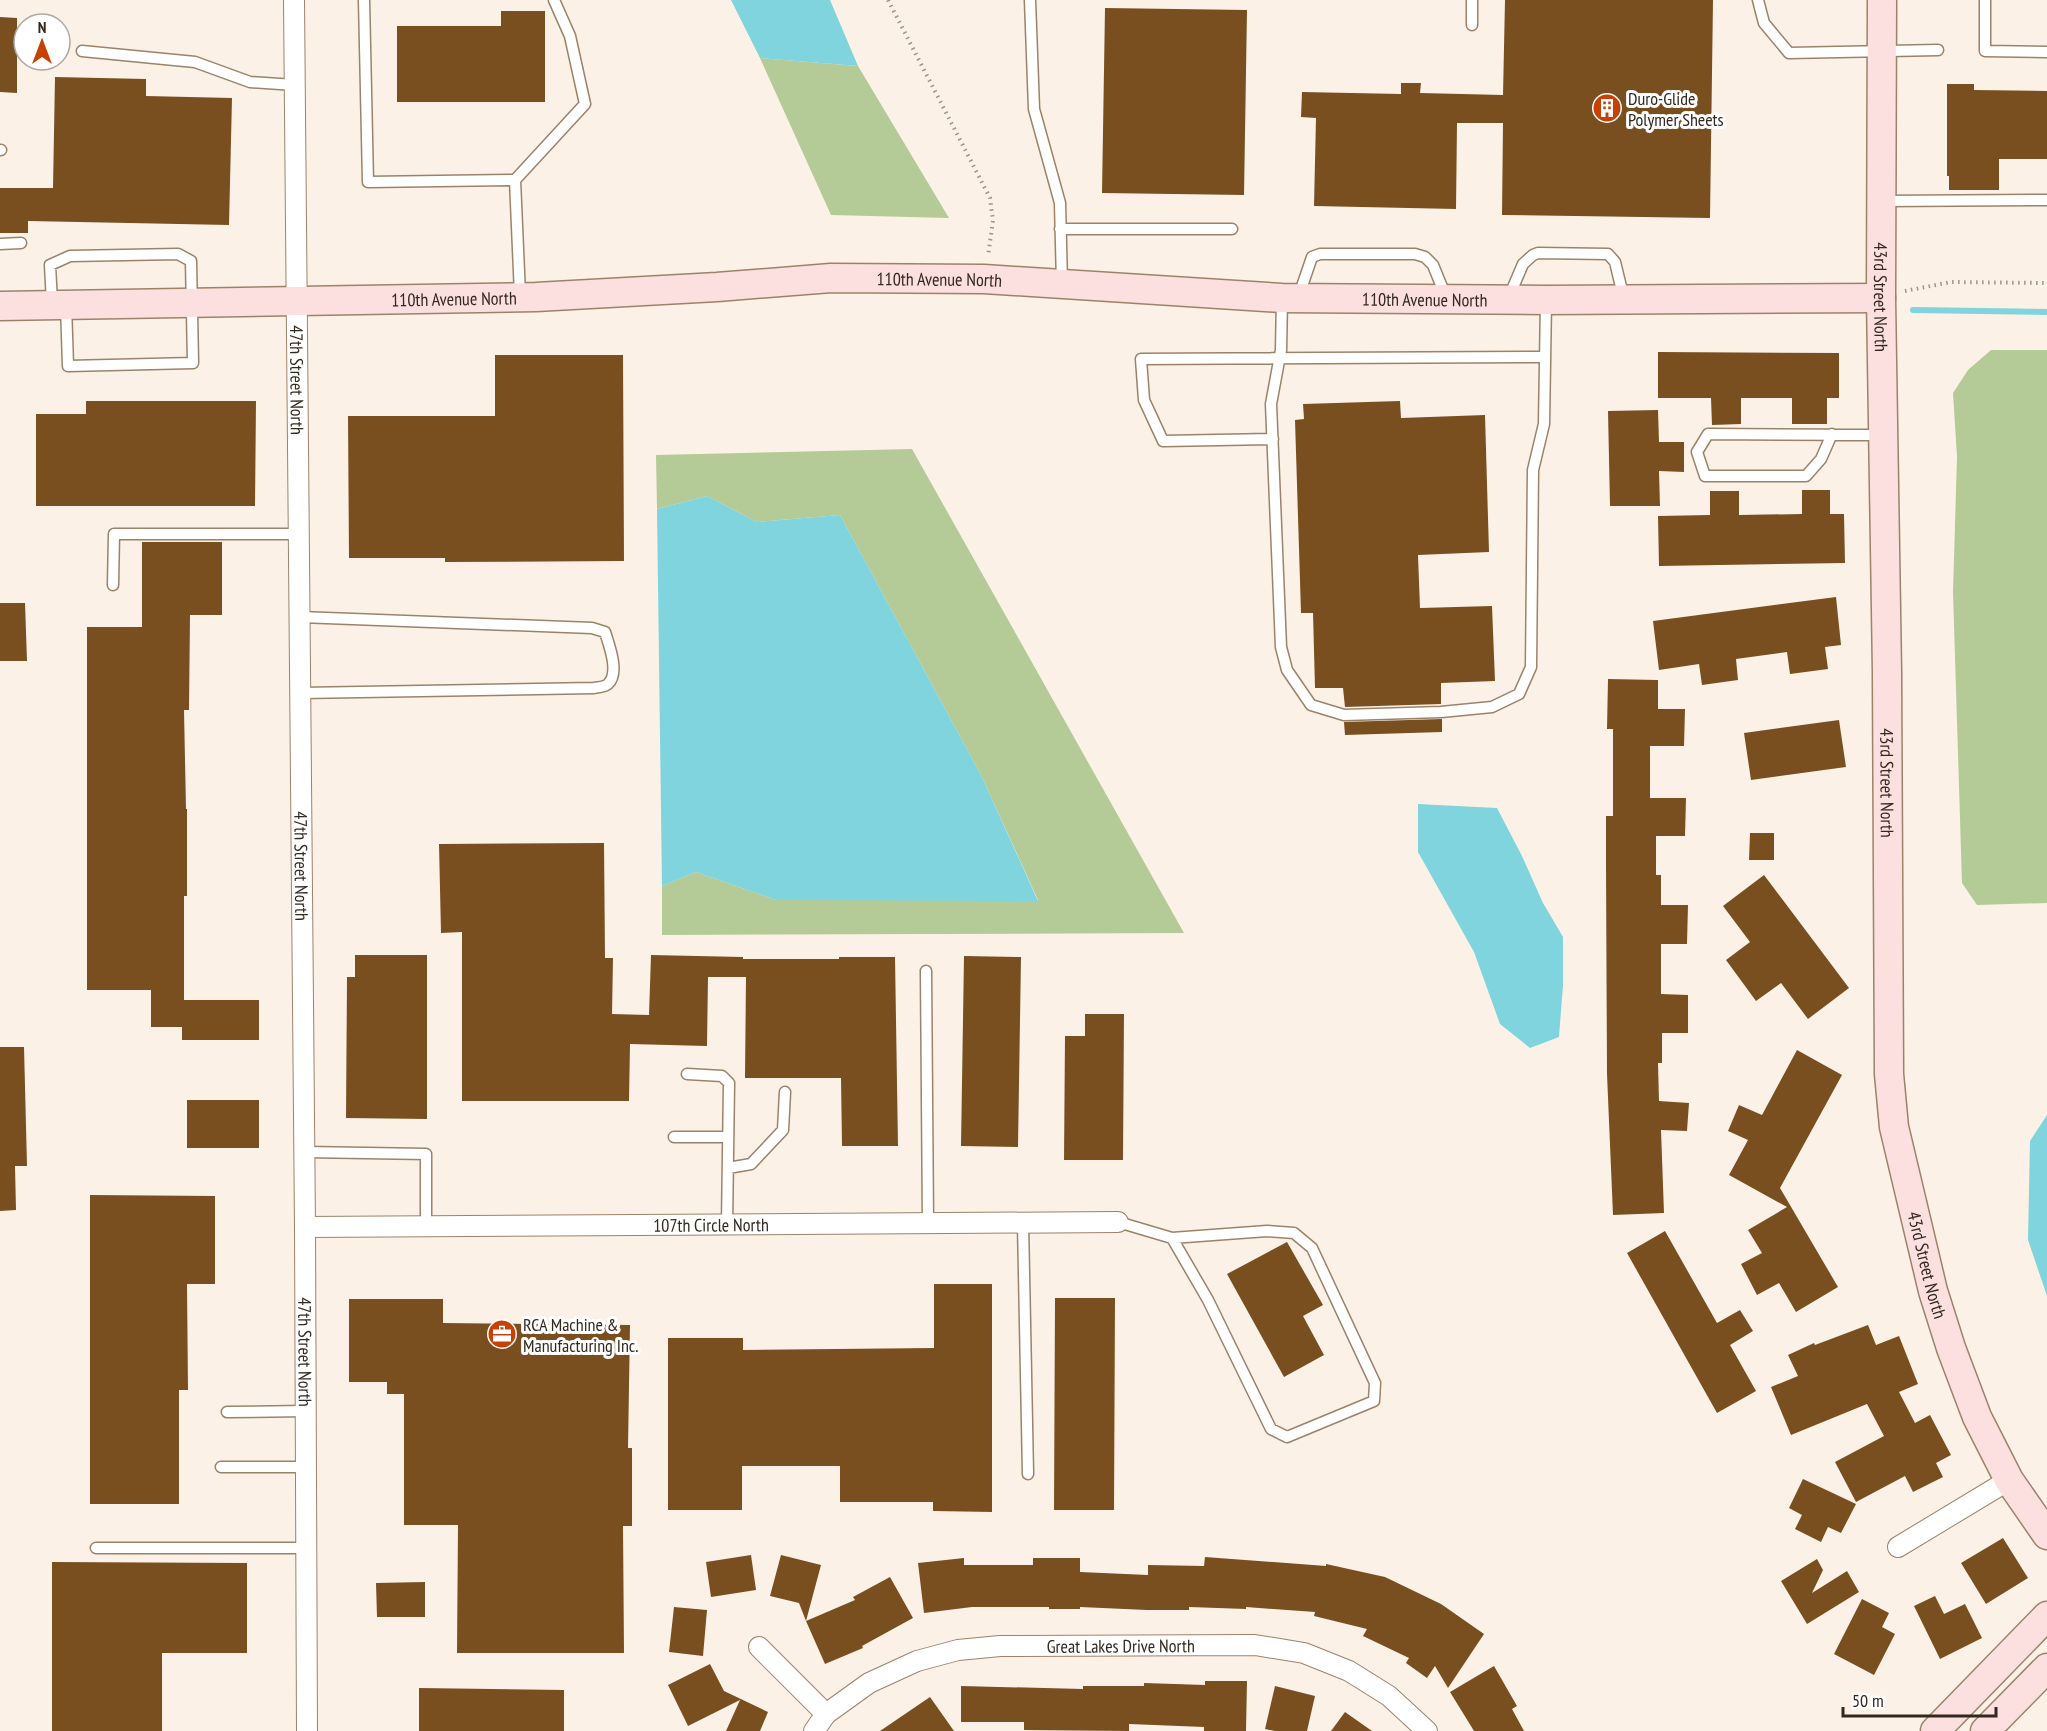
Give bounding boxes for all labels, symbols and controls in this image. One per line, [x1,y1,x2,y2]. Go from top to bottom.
north arrow [12,12,72,72]
text: N [38,17,46,37]
place label: Duro-Glide Polymer Sheets [1628,87,1724,131]
building icon: Duro-Glide Polymer Sheets [1591,92,1623,124]
street label: 43rd Street North [1869,242,1893,352]
street label: 110th Avenue North [876,267,1003,292]
street label: 110th Avenue North [391,286,517,311]
street label: 110th Avenue North [1362,287,1488,311]
street label: 47th Street North [285,325,309,435]
street label: 43rd Street North [1876,728,1899,838]
street label: 47th Street North [290,811,314,921]
street label: 43rd Street North [1903,1209,1952,1321]
street label: 107th Circle North [653,1213,769,1236]
street label: 47th Street North [294,1297,317,1407]
place label: RCA Machine & Manufacturing Inc. [523,1313,638,1357]
office icon: RCA Machine & Manufacturing Inc. [486,1318,518,1350]
street label: Great Lakes Drive North [1047,1634,1195,1657]
scale bar [1843,1680,1996,1718]
text: 50 m [1852,1689,1884,1712]

